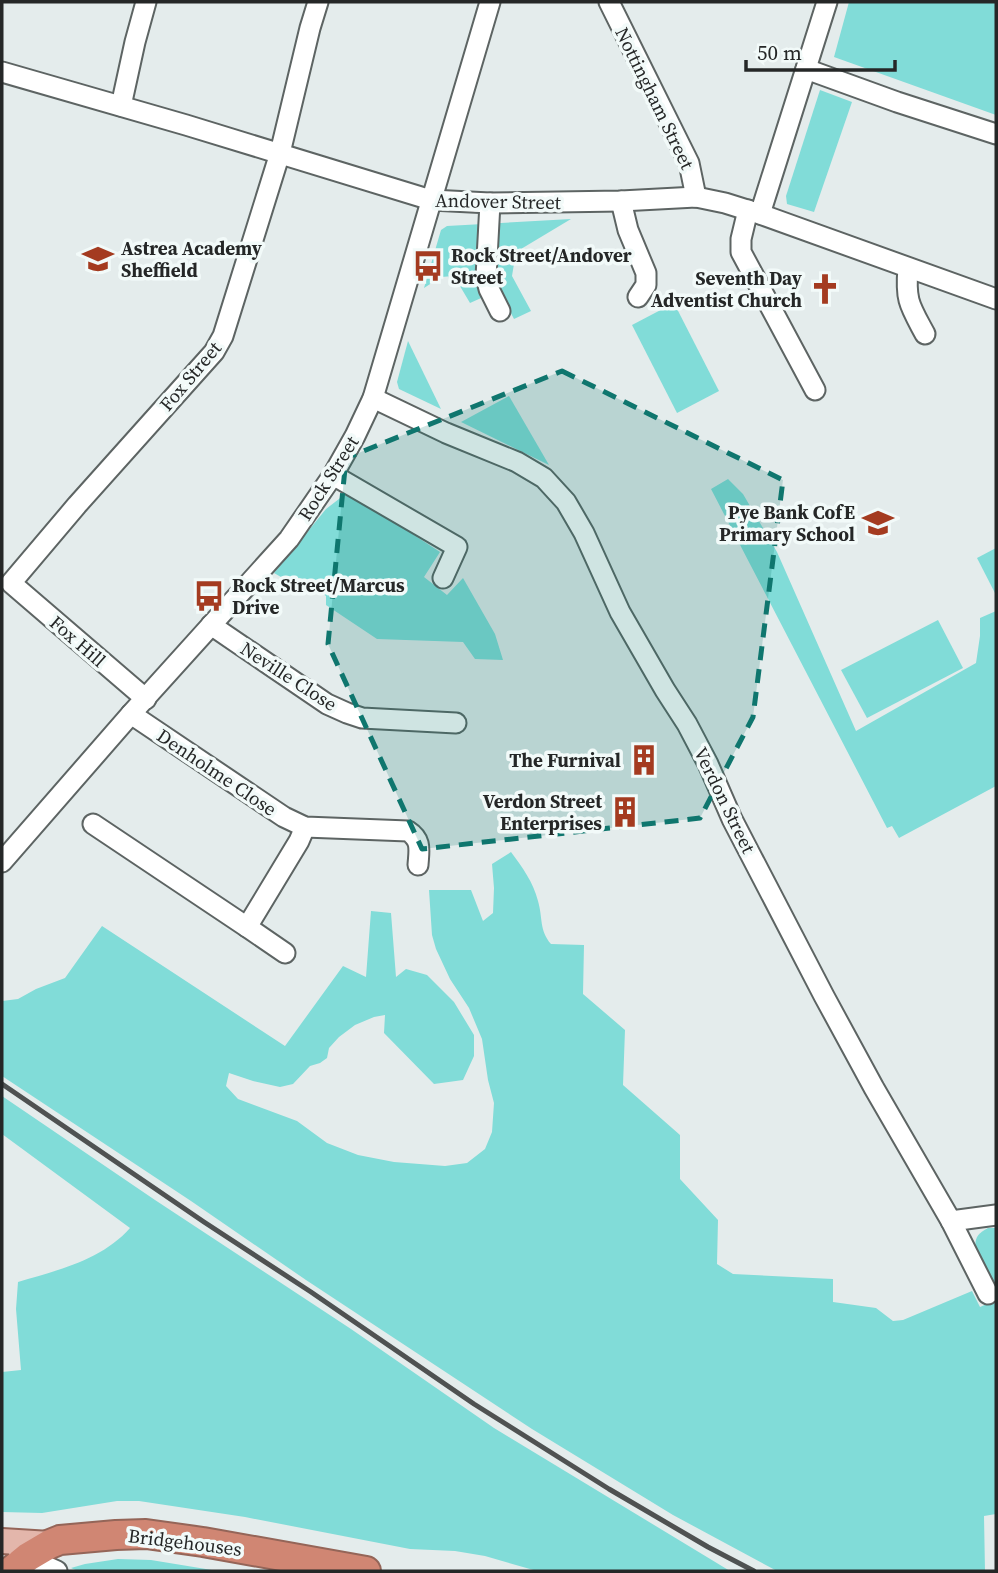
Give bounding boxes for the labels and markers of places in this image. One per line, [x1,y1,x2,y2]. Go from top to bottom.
place label: Astrea Academy Sheffield [121,235,263,283]
school or university icon: Astrea Academy Sheffield [81,242,115,276]
place label: Rock Street/Andover Street [451,242,632,290]
bus stop icon: Rock Street/Andover Street [411,249,445,283]
place label: Seventh Day Adventist Church [651,265,803,313]
church icon: Seventh Day Adventist Church [808,272,842,306]
place label: Pye Bank CofE Primary School [719,499,855,547]
school or university icon: Pye Bank CofE Primary School [861,506,895,540]
place label: Rock Street/Marcus Drive [232,572,405,620]
bus stop icon: Rock Street/Marcus Drive [192,579,226,613]
building icon: The Furnival [627,743,661,777]
place label: The Furnival [509,747,621,773]
place label: Verdon Street Enterprises [483,788,602,836]
building icon: Verdon Street Enterprises [608,795,642,829]

